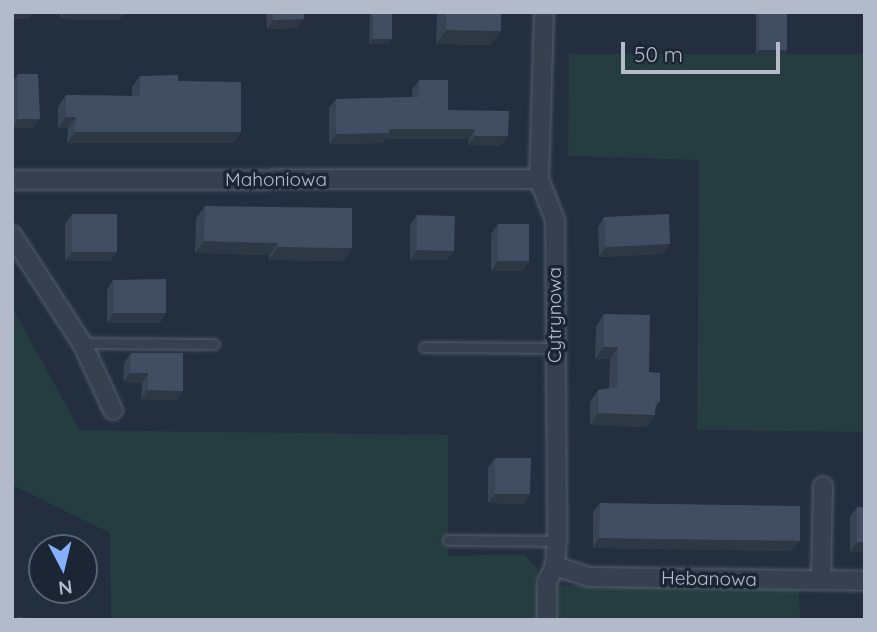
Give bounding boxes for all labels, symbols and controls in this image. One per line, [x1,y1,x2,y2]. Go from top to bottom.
scale bar [625,28,784,72]
text: 50 m [634,41,683,67]
street label: Mahoniowa [225,169,327,191]
street label: Cytrynowa [544,267,566,363]
north arrow [28,534,98,604]
street label: Hebanowa [661,567,757,591]
text: N [57,575,74,601]

